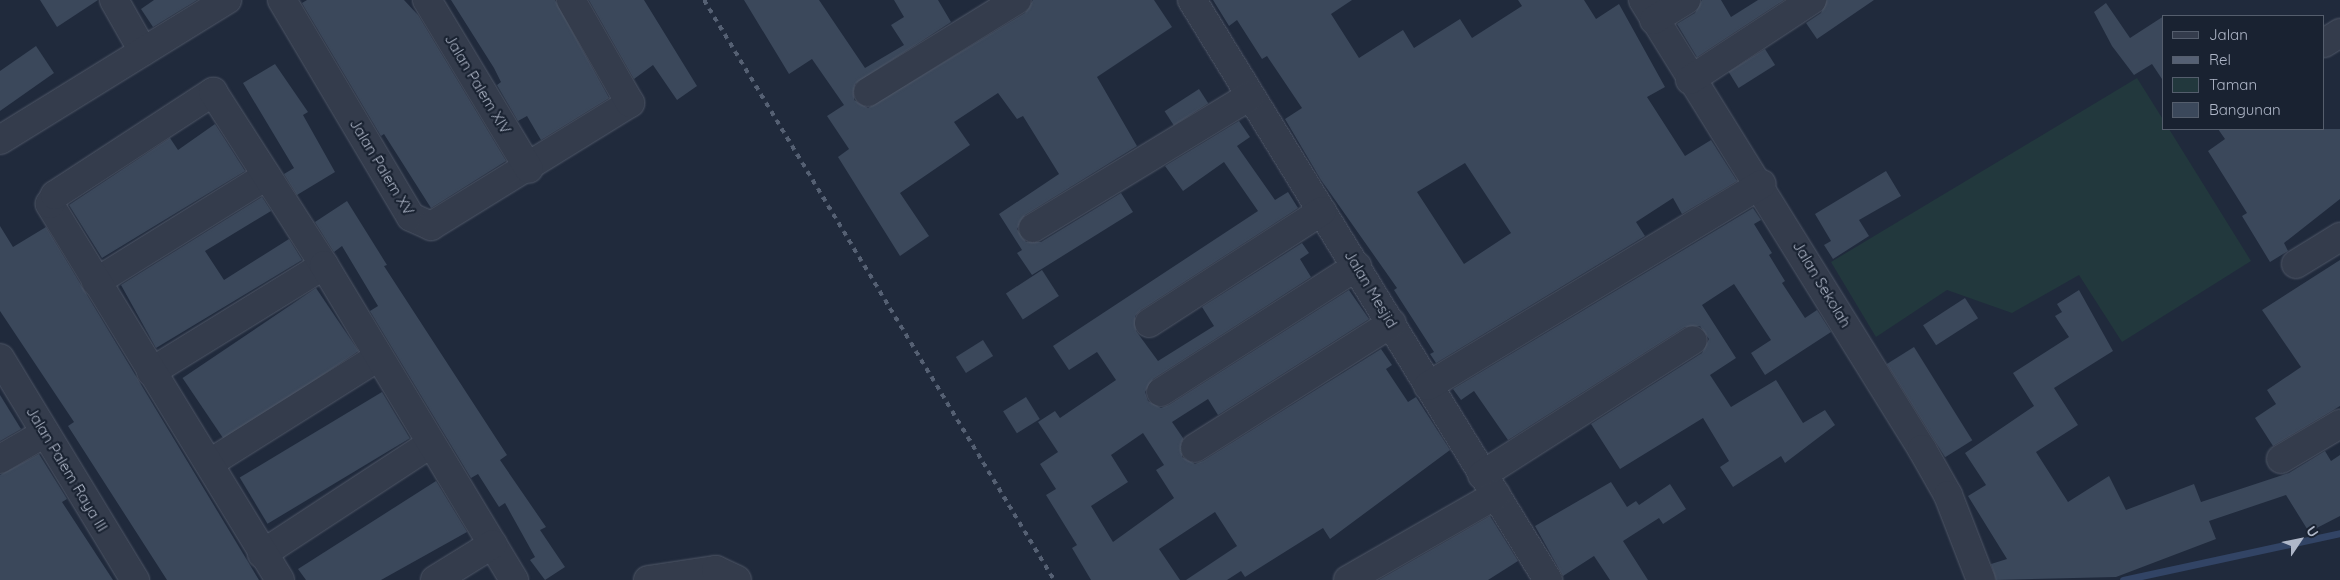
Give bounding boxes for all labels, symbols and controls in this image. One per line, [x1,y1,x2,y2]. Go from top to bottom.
legend [2162,15,2325,130]
text: Jalan [2209,25,2248,44]
street label: Jalan Palem XIV [441,31,515,137]
text: Rel [2209,50,2231,69]
text: Taman [2209,75,2257,94]
text: Bangunan [2209,100,2281,119]
street label: Jalan Palem XV [346,115,418,219]
street label: Jalan Sekolah [1789,237,1855,331]
street label: Jalan Mesjid [1341,247,1401,331]
street label: Jalan Palem Raya III [23,403,111,535]
north arrow [2275,515,2325,565]
text: U [2302,522,2323,541]

